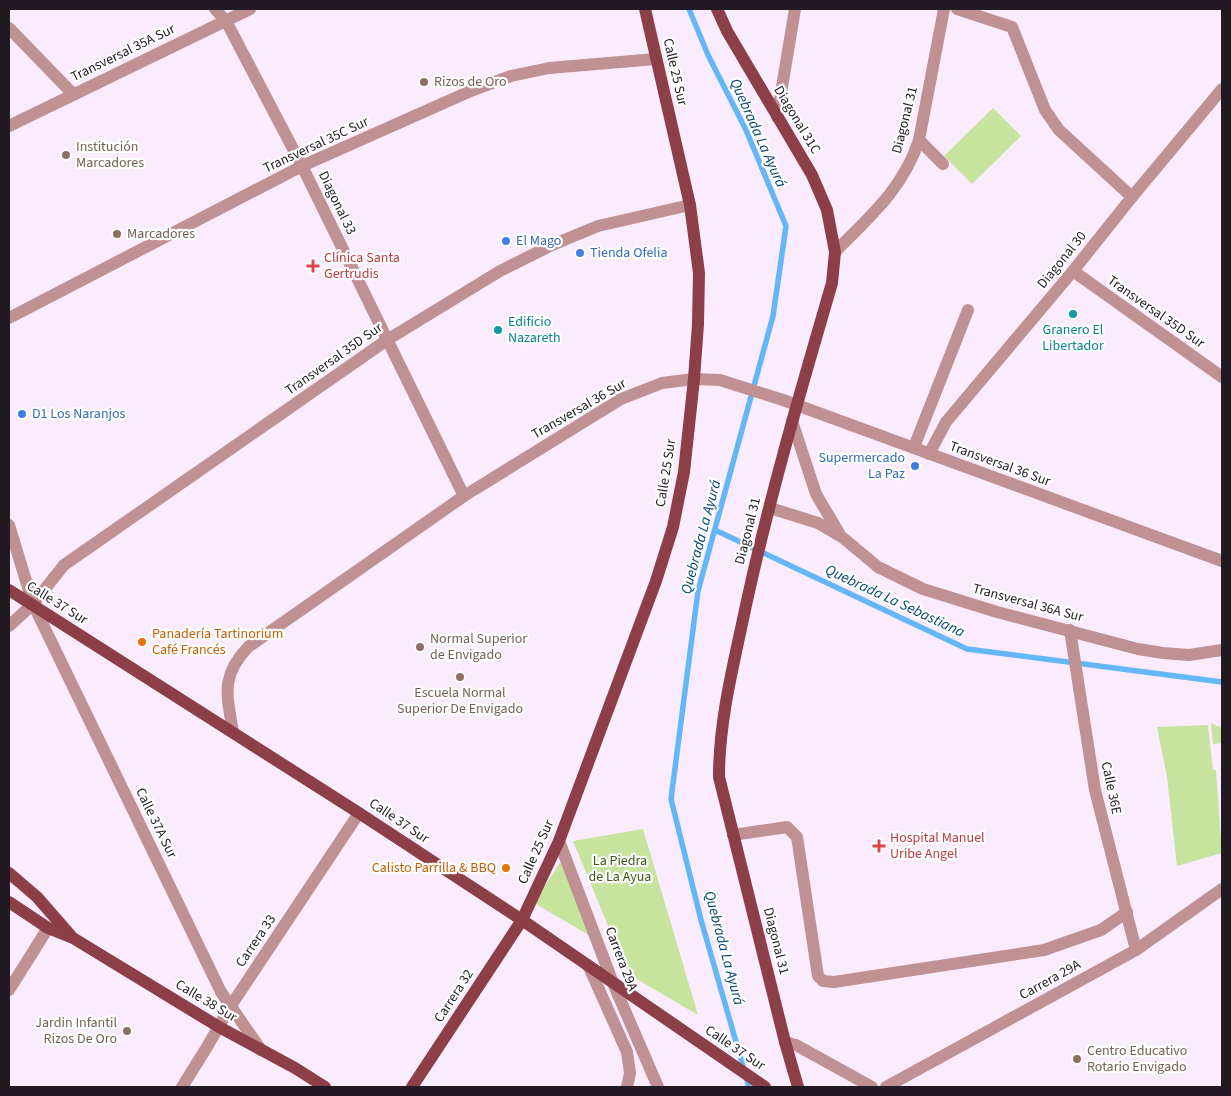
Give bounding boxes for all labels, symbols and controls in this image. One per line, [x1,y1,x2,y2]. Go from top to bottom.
street label: Transversal 35A Sur [67,19,179,87]
street label: Calle 25 Sur [658,36,692,108]
place label: Rizos de Oro [434,72,507,92]
water label: Quebrada La Ayurá [725,75,791,191]
marker: Rizos de Oro [418,76,430,88]
street label: Diagonal 31C [769,82,825,158]
street label: Diagonal 31 [887,84,923,156]
street label: Transversal 35C Sur [260,112,372,178]
place label: Institución Marcadores [76,137,144,173]
marker: Institución Marcadores [60,149,72,161]
street label: Diagonal 33 [313,168,361,238]
place label: Marcadores [127,224,195,244]
street label: Diagonal 30 [1033,227,1091,293]
marker: Marcadores [111,228,123,240]
place label: El Mago [516,231,561,251]
marker: El Mago [500,235,512,247]
place label: Tienda Ofelia [590,243,667,263]
marker: Tienda Ofelia [574,247,586,259]
place label: Clínica Santa Gertrudis [324,248,400,284]
marker: Clínica Santa Gertrudis [306,259,320,273]
street label: Transversal 35D Sur [1103,271,1209,353]
marker: Granero El Libertador [1067,308,1079,320]
place label: Edificio Nazareth [508,312,561,348]
street label: Transversal 35D Sur [281,318,387,400]
place label: Granero El Libertador [1042,320,1104,356]
marker: Edificio Nazareth [492,324,504,336]
street label: Transversal 36 Sur [528,374,630,444]
place label: D1 Los Naranjos [32,404,126,424]
marker: D1 Los Naranjos [16,408,28,420]
street label: Transversal 36 Sur [947,436,1053,492]
street label: Calle 25 Sur [651,437,681,508]
place label: Supermercado La Paz [818,448,905,484]
marker: Supermercado La Paz [909,460,921,472]
water label: Quebrada La Ayurá [676,478,726,596]
street label: Diagonal 31 [730,495,766,567]
water label: Quebrada La Sebastiana [822,559,968,643]
street label: Calle 37 Sur [23,576,92,630]
street label: Transversal 36A Sur [970,579,1086,627]
place label: Panadería Tartinorium Café Francés [152,624,283,660]
place label: Normal Superior de Envigado [430,629,527,665]
marker: Panadería Tartinorium Café Francés [136,636,148,648]
marker: Normal Superior de Envigado [414,641,426,653]
marker: Escuela Normal Superior De Envigado [454,671,466,683]
place label: Escuela Normal Superior De Envigado [397,683,523,719]
street label: Calle 36E [1096,760,1126,816]
street label: Calle 37A Sur [130,784,182,862]
street label: Calle 37 Sur [365,794,433,849]
street label: Calle 25 Sur [513,816,559,887]
place label: Hospital Manuel Uribe Angel [890,828,985,864]
marker: Hospital Manuel Uribe Angel [872,839,886,853]
park label: La Piedra de La Ayua [589,851,651,887]
place label: Calisto Parrilla & BBQ [372,858,496,878]
marker: Calisto Parrilla & BBQ [500,862,512,874]
water label: Quebrada La Ayurá [699,889,749,1007]
street label: Diagonal 31 [758,905,794,977]
street label: Carrera 33 [231,911,281,971]
street label: Carrera 29A [600,924,643,994]
street label: Carrera 29A [1016,955,1085,1005]
street label: Carrera 32 [429,965,479,1027]
street label: Calle 38 Sur [171,975,241,1027]
place label: Jardin Infantil Rizos De Oro [35,1013,117,1049]
street label: Calle 37 Sur [701,1021,769,1076]
marker: Jardin Infantil Rizos De Oro [121,1025,133,1037]
place label: Centro Educativo Rotario Envigado [1087,1041,1187,1077]
marker: Centro Educativo Rotario Envigado [1071,1053,1083,1065]

